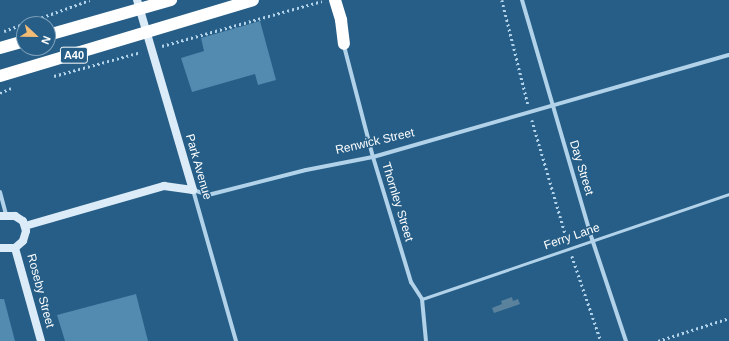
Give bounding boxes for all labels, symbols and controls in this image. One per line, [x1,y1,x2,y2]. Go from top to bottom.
north arrow [16,16,56,56]
text: N [39,34,53,46]
road number: A40 [59,46,89,64]
street label: Renwick Street [334,126,416,158]
street label: Park Avenue [182,132,214,202]
street label: Day Street [566,139,596,197]
street label: Thornley Street [378,161,416,243]
street label: Ferry Lane [542,221,602,253]
street label: Roseby Street [23,252,57,330]

